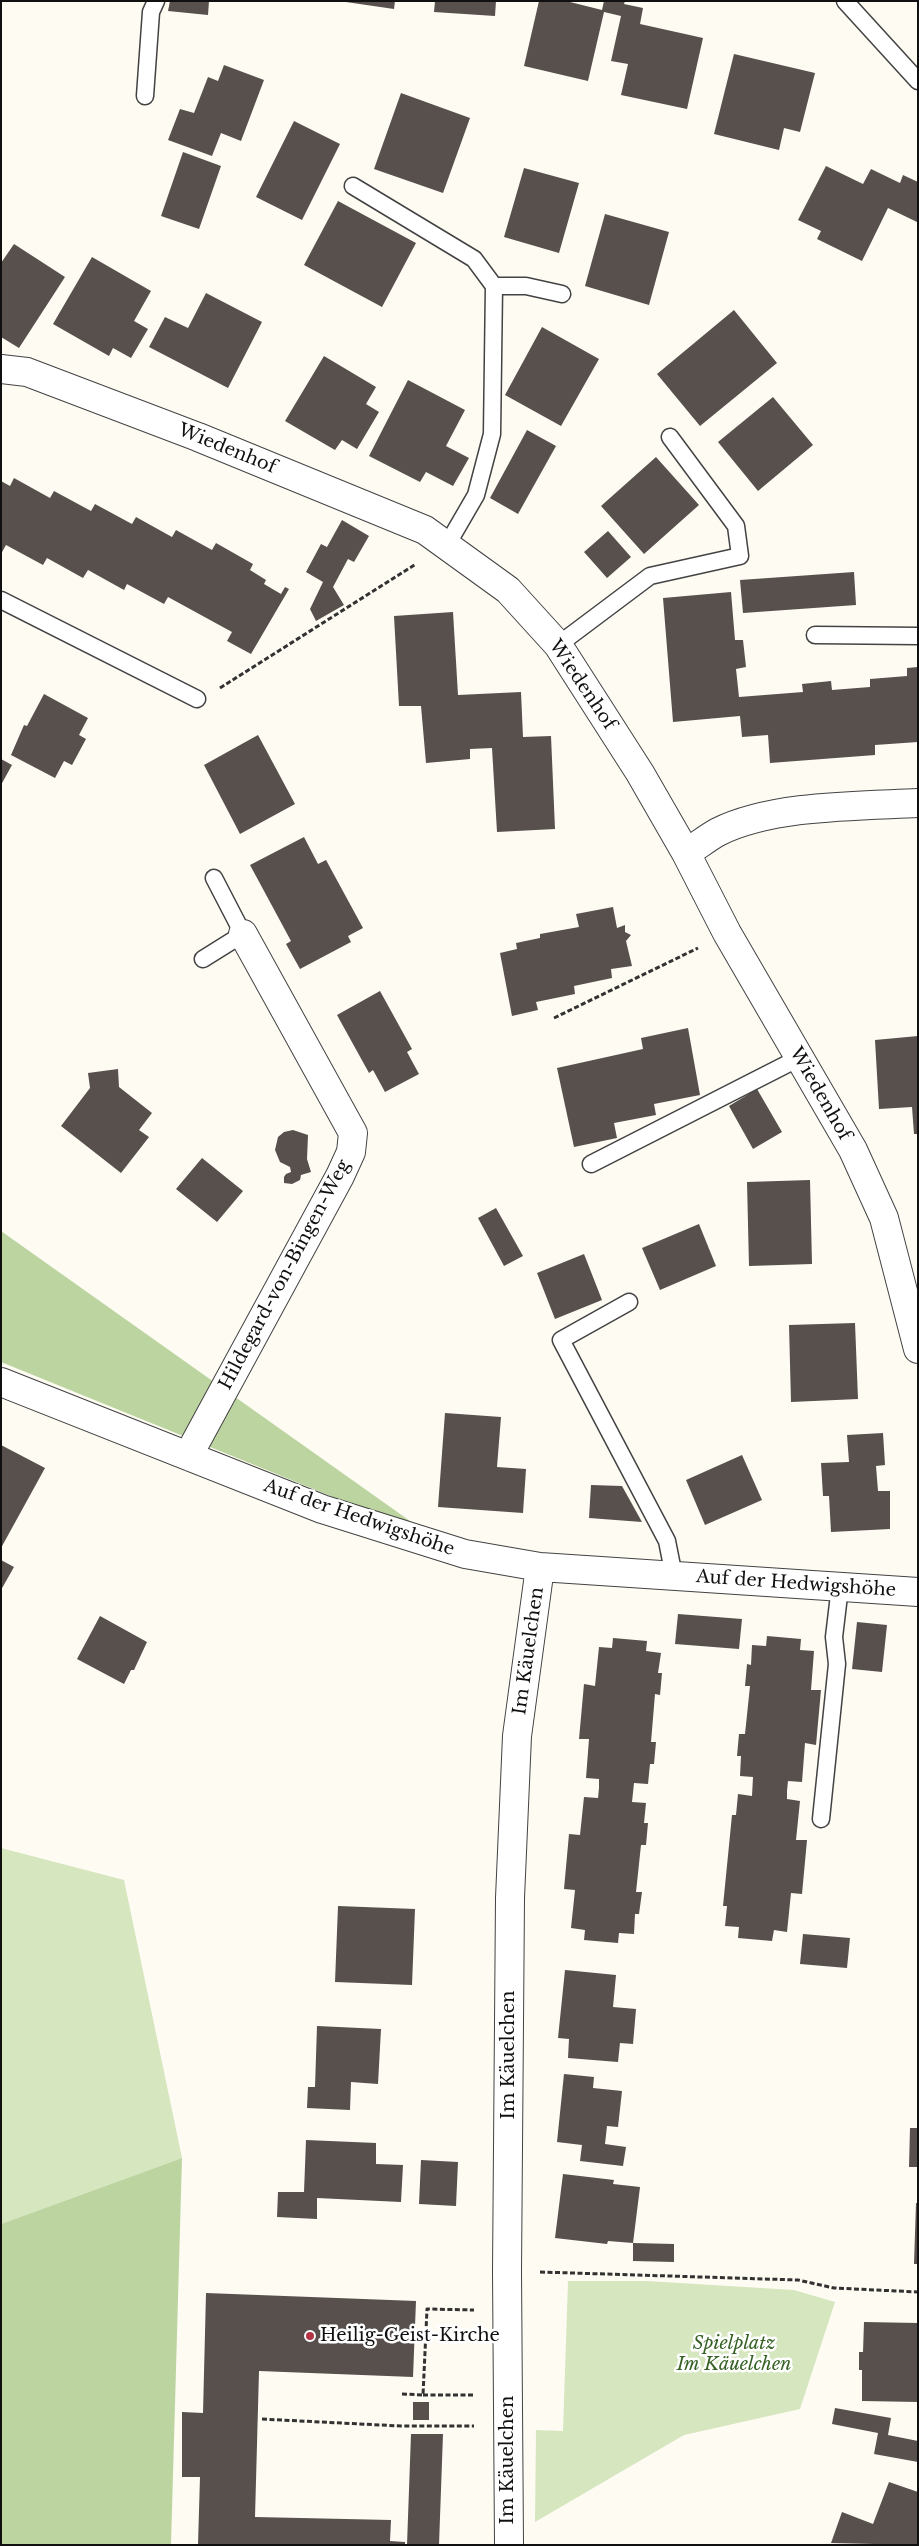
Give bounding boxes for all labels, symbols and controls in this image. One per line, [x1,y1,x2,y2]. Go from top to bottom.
street label: Wiedenhof [175,420,279,478]
street label: Wiedenhof [544,636,620,734]
street label: Wiedenhof [785,1044,855,1144]
street label: Hildegard-von-Bingen-Weg [215,1156,355,1394]
street label: Auf der Hedwigshöhe [261,1475,457,1561]
street label: Auf der Hedwigshöhe [695,1566,897,1602]
street label: Im Käuelchen [509,1586,549,1716]
street label: Im Käuelchen [498,1991,520,2119]
place label: Heilig-Geist-Kirche [320,2325,500,2347]
marker: Heilig-Geist-Kirche [304,2330,316,2342]
park label: Spielplatz Im Käuelchen [677,2333,791,2376]
street label: Im Käuelchen [497,2396,519,2524]

